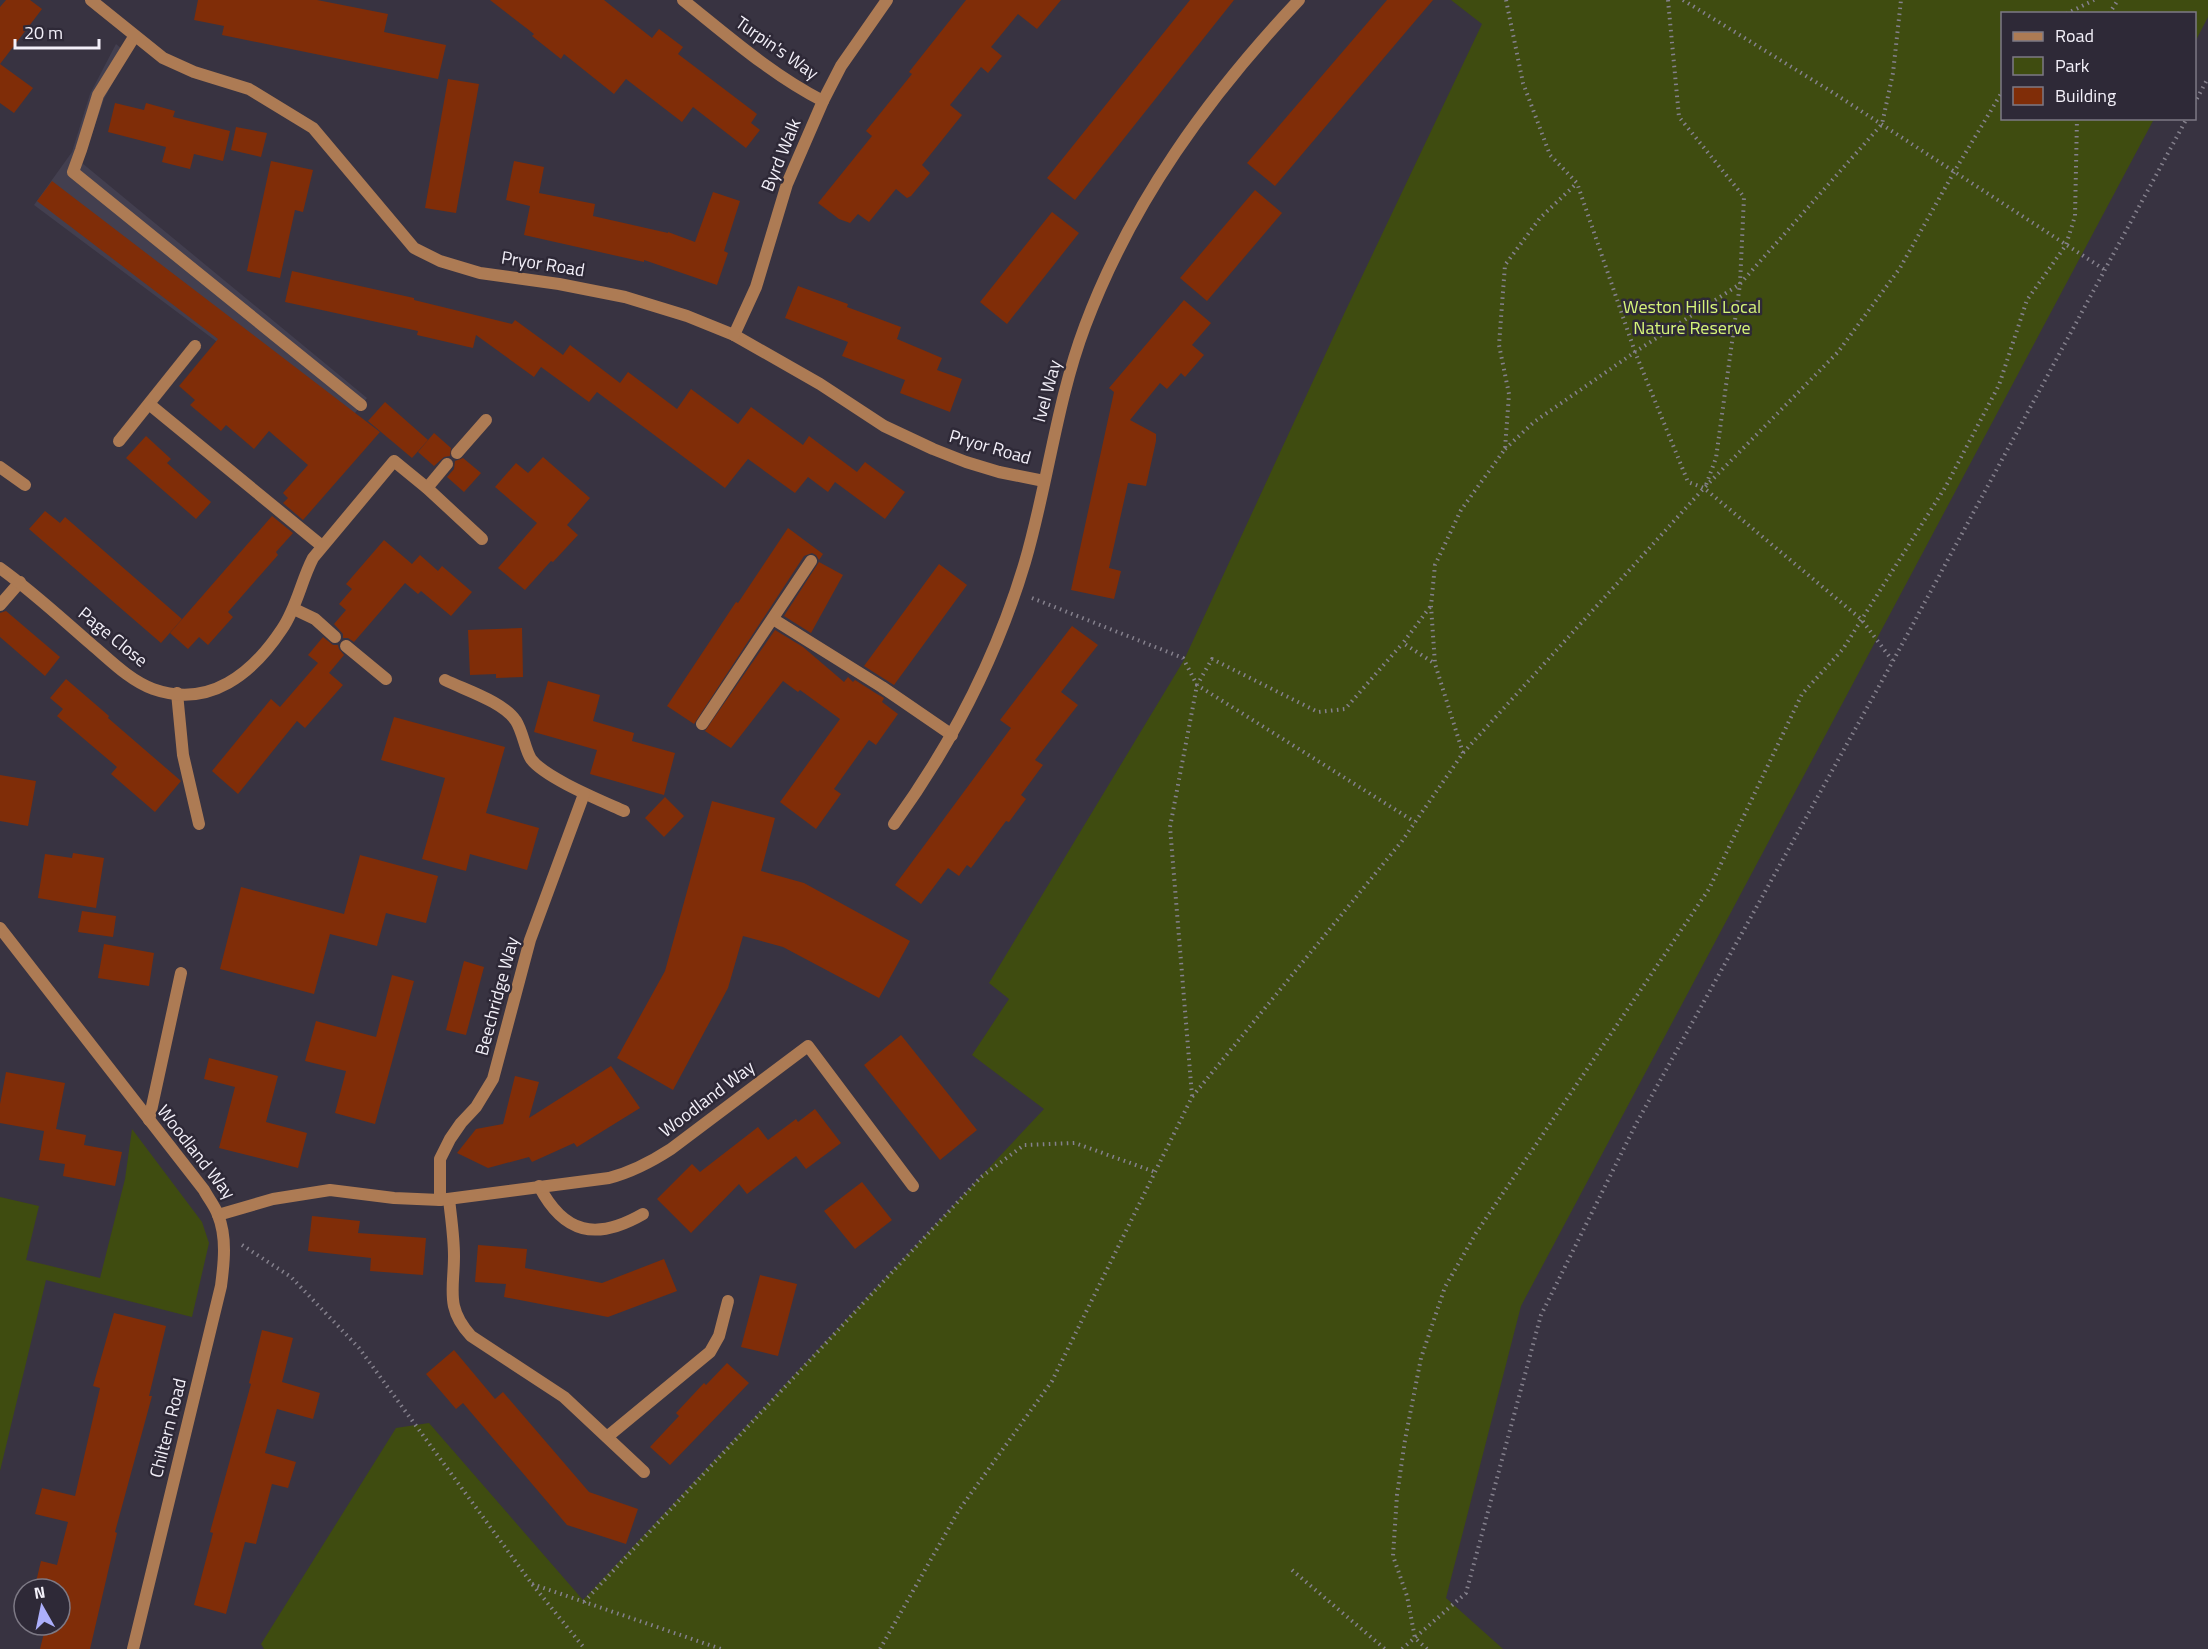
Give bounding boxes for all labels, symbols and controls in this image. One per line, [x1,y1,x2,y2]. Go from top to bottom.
street label: Turpin's Way [730,9,825,86]
scale bar [15,12,99,50]
legend [2001,12,2196,120]
text: 20 m [24,19,63,46]
text: Road [2055,22,2094,49]
text: Park [2055,52,2090,79]
text: Building [2055,82,2116,109]
street label: Byrd Walk [754,114,808,195]
street label: Pryor Road [499,244,587,283]
park label: Weston Hills Local Nature Reserve [1623,293,1761,341]
street label: Ivel Way [1025,356,1068,425]
street label: Pryor Road [946,422,1034,471]
street label: Page Close [73,600,154,673]
street label: Beechridge Way [468,933,525,1058]
street label: Woodland Way [653,1053,760,1144]
street label: Woodland Way [151,1099,242,1205]
street label: Chiltern Road [142,1375,193,1481]
north arrow [12,1577,72,1637]
text: N [32,1579,47,1605]

